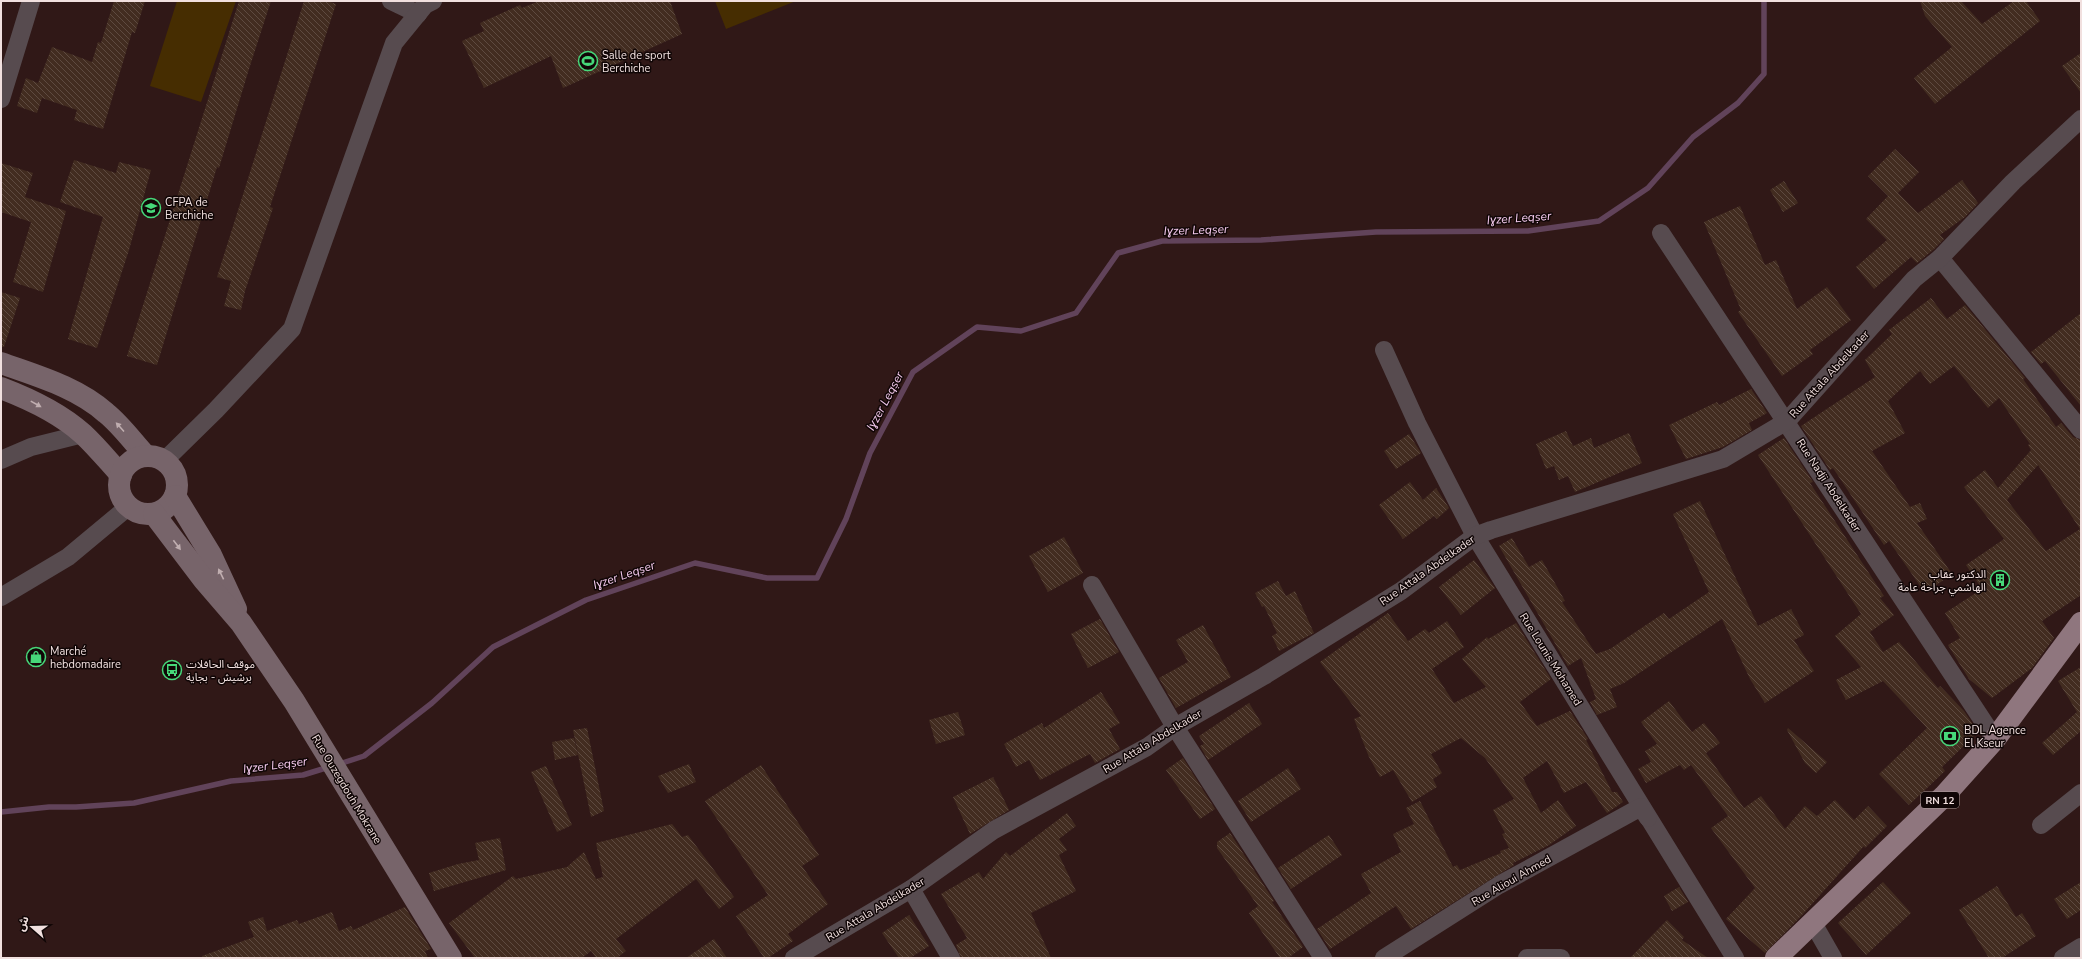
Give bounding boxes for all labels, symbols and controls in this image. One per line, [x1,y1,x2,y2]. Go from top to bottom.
place label: Salle de sport Berchiche [602,48,671,76]
sports icon: Salle de sport Berchiche [577,50,599,72]
place label: CFPA de Berchiche [165,195,213,223]
school or university icon: CFPA de Berchiche [140,197,162,219]
water label: Iɣzer Leqṣer [1486,208,1552,228]
water label: Iɣzer Leqṣer [1163,221,1229,239]
street label: Rue Attala Abdelkader [1786,327,1873,421]
water label: Iɣzer Leqṣer [863,368,908,433]
one-way arrow [31,401,42,407]
one-way arrow [115,422,124,432]
street label: Rue Nadji Abdelkader [1793,436,1864,535]
street label: Rue Attala Abdelkader [1377,532,1478,609]
one-way arrow [173,540,181,551]
water label: Iɣzer Leqṣer [591,557,658,593]
place label: الدكتور عقاب الهاشمي جراحة عامة [1898,567,1986,597]
one-way arrow [218,568,224,580]
building icon: الدكتور عقاب الهاشمي جراحة عامة [1989,569,2011,591]
street label: Rue Lounis Mohamed [1516,610,1585,708]
place label: Marché hebdomadaire [50,644,121,672]
shop icon: Marché hebdomadaire [25,646,47,668]
place label: موقف الحافلات برشيش - بجاية [186,657,255,685]
bus stop icon: موقف الحافلات برشيش - بجاية [161,659,183,681]
street label: Rue Attala Abdelkader [1100,706,1205,777]
place label: BDL Agence El Kseur [1964,723,2026,751]
bank icon: BDL Agence El Kseur [1939,725,1961,747]
street label: Rue Ouzegdouh Mokrane [308,732,385,847]
water label: Iɣzer Leqṣer [242,753,309,777]
road number: RN 12 [1921,792,1959,808]
street label: Rue Alioui Ahmed [1469,852,1554,909]
street label: Rue Attala Abdelkader [823,874,928,945]
north arrow [12,907,52,947]
text: ش [13,914,33,933]

